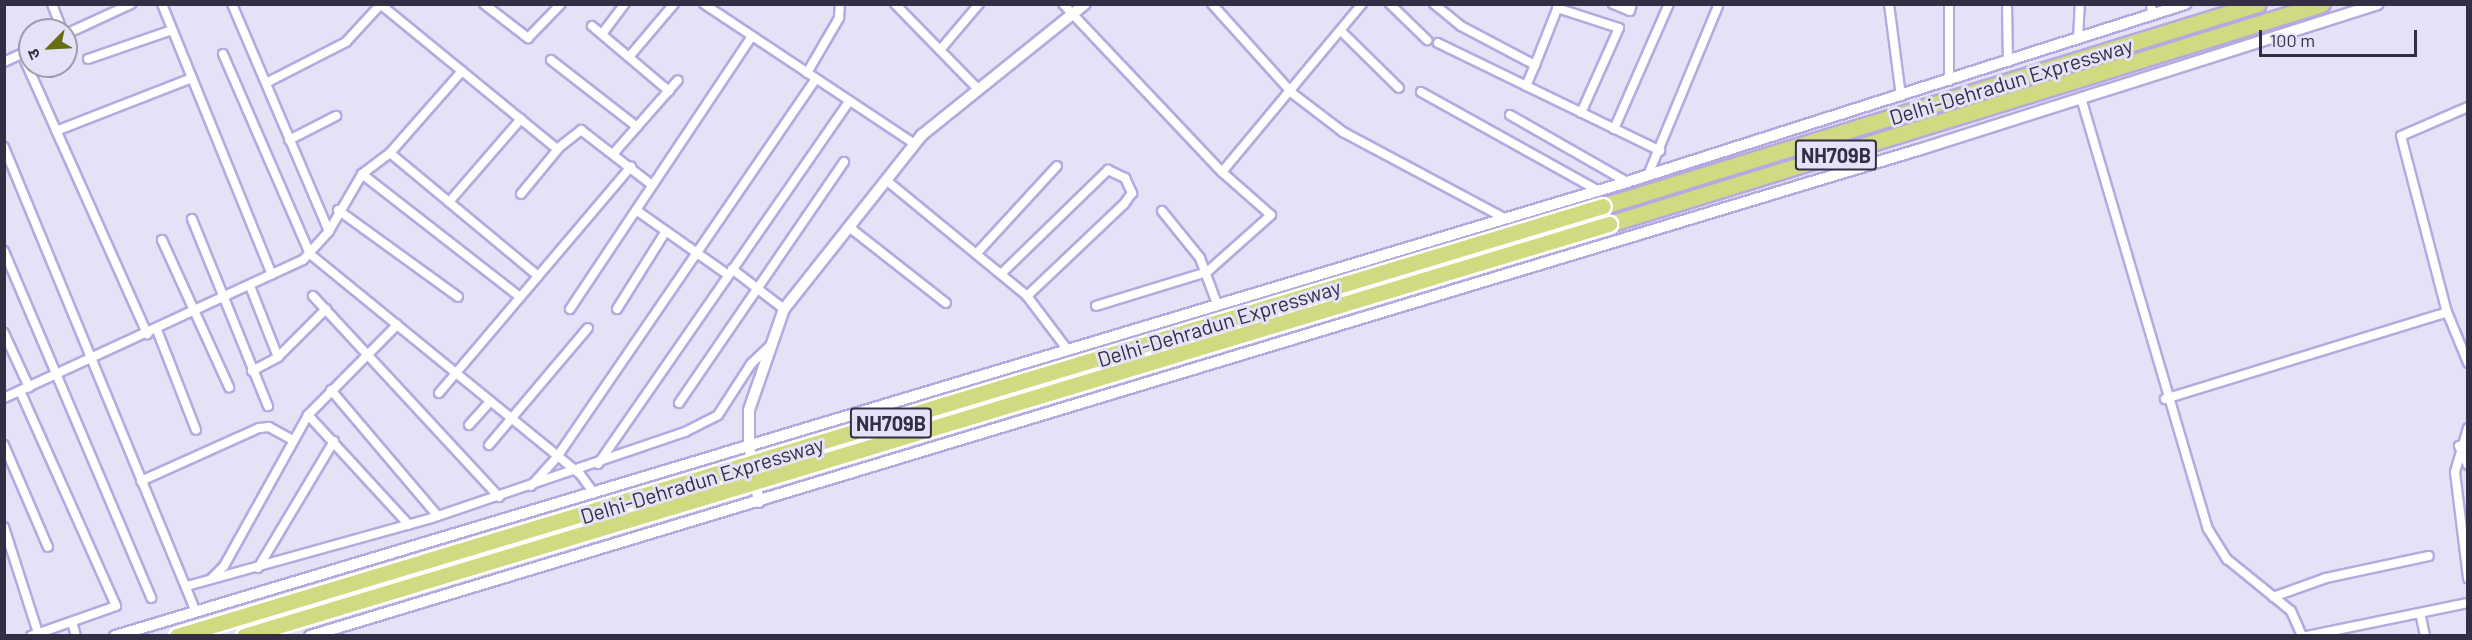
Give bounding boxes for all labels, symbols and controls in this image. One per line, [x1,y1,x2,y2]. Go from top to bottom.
north arrow [18,18,78,78]
scale bar [2262,18,2420,56]
text: 100 m [2270,29,2315,51]
street label: Delhi-Dehradun Expressway [1886,32,2136,130]
text: उ [22,47,44,63]
road number: NH709B [1794,138,1878,172]
street label: Delhi-Dehradun Expressway [1094,274,1344,372]
road number: NH709B [849,406,933,440]
street label: Delhi-Dehradun Expressway [577,431,827,529]

